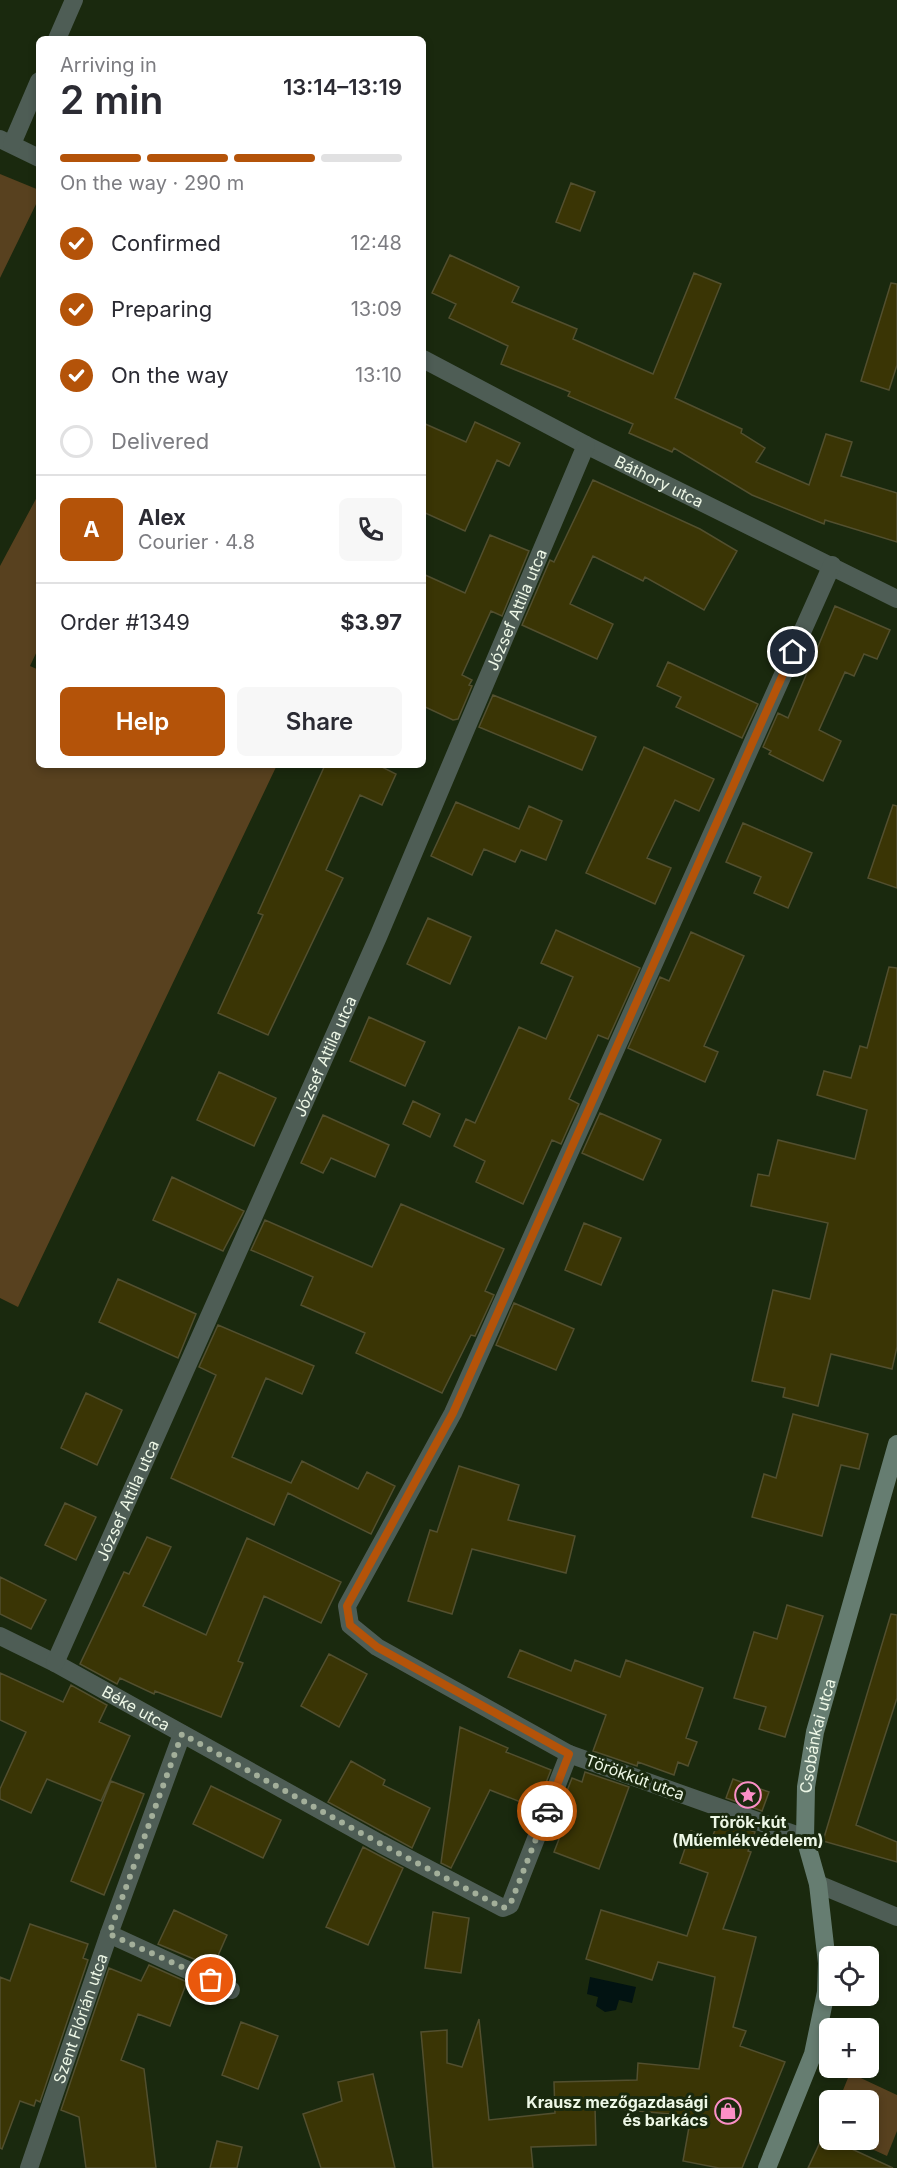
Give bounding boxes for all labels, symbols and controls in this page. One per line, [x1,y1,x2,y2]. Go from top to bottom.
text: Arriving in [60,53,157,77]
text: 13:14–13:19 [283,74,402,100]
text: 2 min [60,76,163,123]
text: On the way · 290 m [60,171,244,195]
icon: check [60,227,93,260]
text: Confirmed [111,230,221,256]
text: 12:48 [351,231,402,255]
icon: check [60,293,93,326]
text: Preparing [111,296,212,322]
text: 13:09 [351,297,402,321]
icon: check [60,359,93,392]
text: On the way [111,362,229,388]
text: 13:10 [355,363,402,387]
text: Delivered [111,428,209,454]
street label: Báthory utca [612,451,707,512]
button: phone [339,498,402,561]
text: Alex [138,504,186,530]
text: A [83,516,100,542]
text: Courier · 4.8 [138,530,255,554]
street label: József Attila utca [482,546,551,674]
text: Order #1349 [60,609,190,635]
text: $3.97 [340,609,402,635]
pin [767,626,818,677]
icon: home [776,635,809,668]
button: Help [60,687,225,756]
button: Share [237,687,402,756]
street label: József Attila utca [289,993,361,1120]
street label: József Attila utca [92,1437,163,1564]
street label: Csobánkai utca [796,1676,840,1793]
street label: Béke utca [98,1681,174,1735]
street label: Törökkút utca [583,1750,687,1804]
place icon: Török-kút (Műemlékvédelem) [733,1780,763,1810]
courier [517,1781,577,1841]
icon: car [531,1795,564,1828]
place label: Török-kút (Műemlékvédelem) [672,1812,824,1850]
map controls [819,1946,879,2150]
button: locate [819,1946,879,2006]
street label: Szent Flórián utca [49,1951,112,2086]
pin [185,1954,236,2005]
icon: bag [194,1963,227,1996]
button: + [819,2018,879,2078]
button: − [819,2090,879,2150]
place label: Krausz mezőgazdasági és barkács [526,2092,708,2130]
shop icon: Krausz mezőgazdasági és barkács [713,2096,743,2126]

